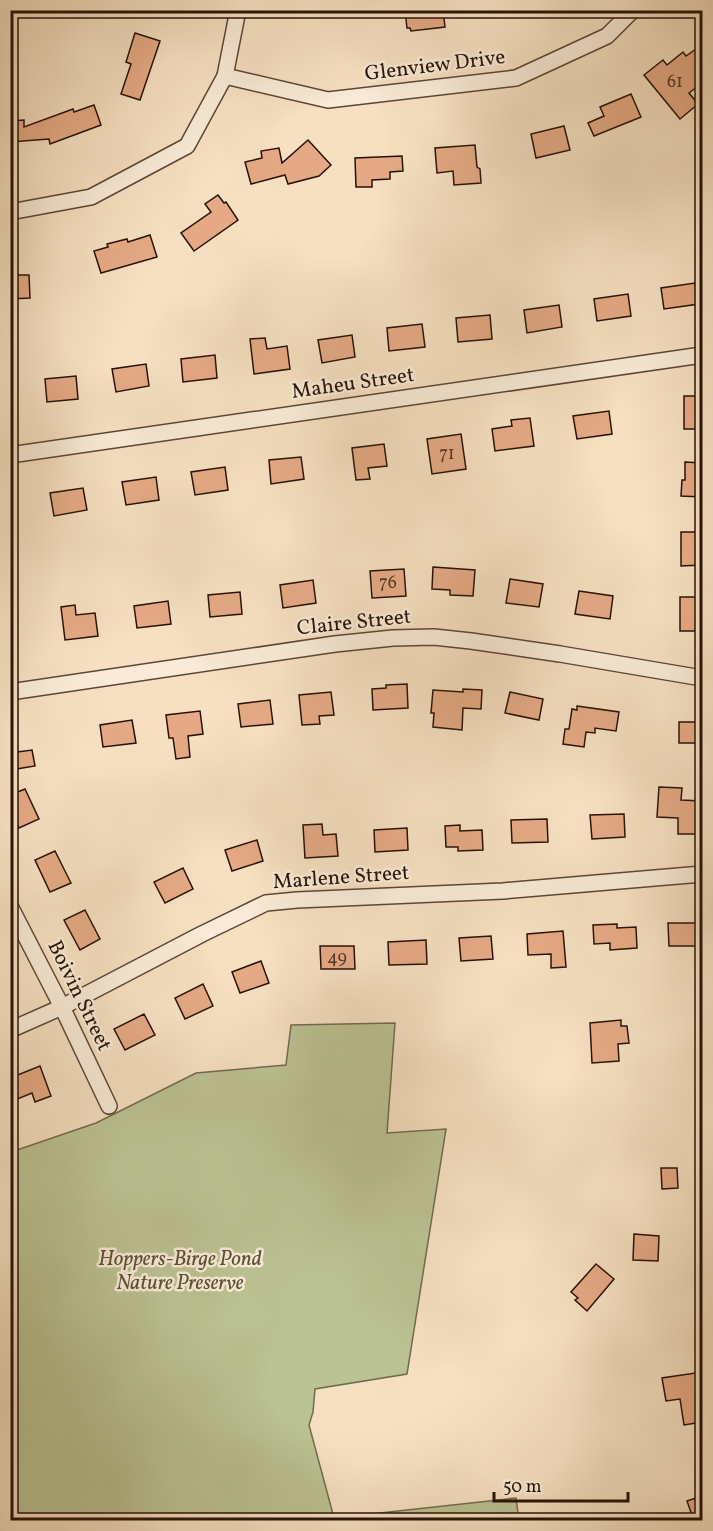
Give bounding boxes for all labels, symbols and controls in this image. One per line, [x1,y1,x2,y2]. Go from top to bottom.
street label: Glenview Drive [363,43,507,89]
house number: 61 [667,70,683,95]
street label: Maheu Street [290,361,416,407]
house number: 71 [439,442,455,467]
house number: 76 [379,571,397,596]
street label: Claire Street [295,603,413,643]
street label: Marlene Street [272,859,410,897]
street label: Boivin Street [40,936,118,1056]
house number: 49 [327,946,347,971]
park label: Hoppers-Birge Pond Nature Preserve [98,1245,262,1298]
scale bar [494,1465,628,1503]
text: 50 m [503,1475,542,1500]

